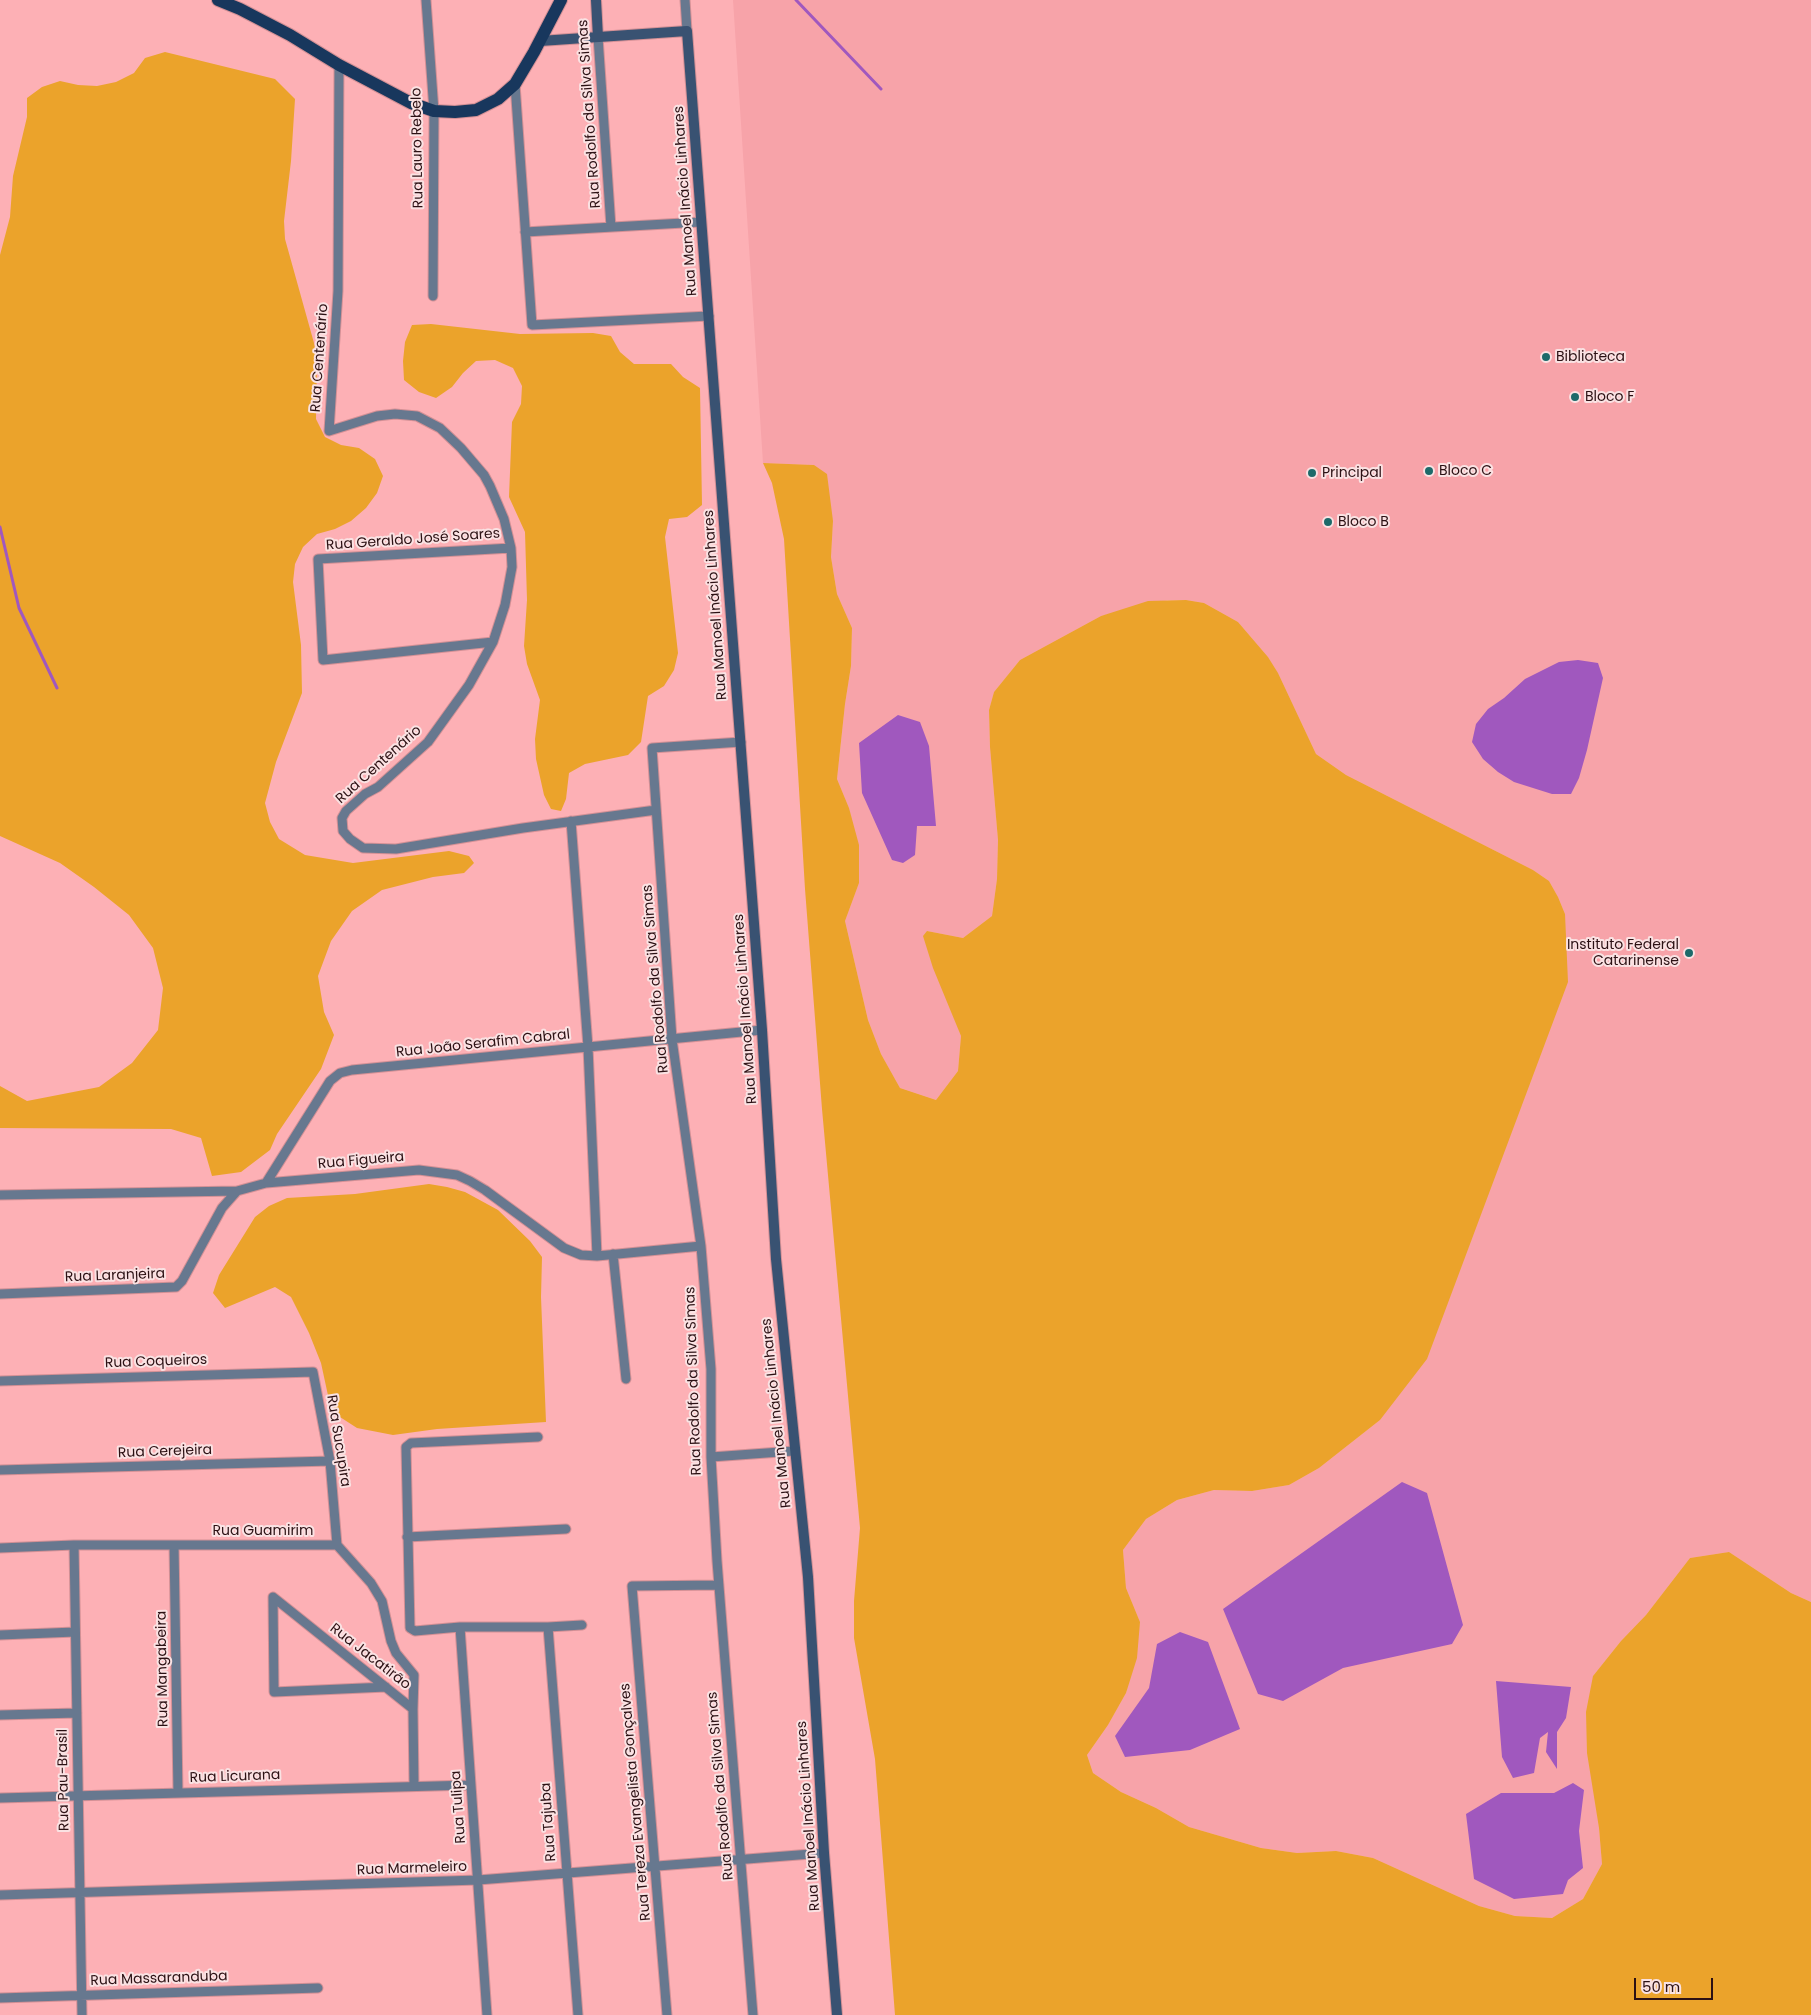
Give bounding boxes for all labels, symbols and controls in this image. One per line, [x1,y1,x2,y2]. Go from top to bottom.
street label: Rua Rodolfo da Silva Simas [575,19,605,209]
street label: Rua Lauro Rebelo [409,87,427,209]
street label: Rua Manoel Inácio Linhares [671,105,701,297]
street label: Rua Centenário [308,303,332,413]
place label: Biblioteca [1556,349,1625,365]
marker: Biblioteca [1540,351,1552,363]
place label: Bloco F [1585,389,1634,405]
marker: Bloco F [1569,391,1581,403]
place label: Bloco C [1439,463,1492,479]
place label: Principal [1322,465,1382,481]
marker: Bloco C [1423,465,1435,477]
marker: Principal [1306,467,1318,479]
street label: Rua Manoel Inácio Linhares [701,509,731,701]
place label: Bloco B [1338,514,1389,530]
marker: Bloco B [1322,516,1334,528]
street label: Rua Geraldo José Soares [325,526,501,554]
street label: Rua Centenário [333,722,425,808]
street label: Rua Rodolfo da Silva Simas [639,884,673,1074]
street label: Rua Manoel Inácio Linhares [731,913,761,1105]
place label: Instituto Federal Catarinense [1567,937,1679,970]
marker: Instituto Federal Catarinense [1683,947,1695,959]
street label: Rua João Serafim Cabral [395,1027,571,1061]
street label: Rua Figueira [317,1149,405,1173]
street label: Rua Laranjeira [65,1266,165,1286]
street label: Rua Rodolfo da Silva Simas [682,1286,706,1476]
street label: Rua Manoel Inácio Linhares [759,1317,795,1509]
street label: Rua Coqueiros [104,1352,208,1372]
street label: Rua Sucupira [322,1394,354,1488]
street label: Rua Cerejeira [118,1442,212,1462]
street label: Rua Guamirim [213,1523,313,1539]
street label: Rua Mangabeira [154,1611,172,1727]
street label: Rua Jacatirão [326,1620,414,1694]
street label: Rua Tereza Evangelista Gonçalves [617,1682,655,1922]
street label: Rua Rodolfo da Silva Simas [704,1691,738,1881]
street label: Rua Manoel Inácio Linhares [794,1720,824,1912]
street label: Rua Pau-Brasil [55,1729,73,1831]
street label: Rua Licurana [189,1767,281,1787]
street label: Rua Tulipa [448,1770,470,1844]
street label: Rua Tajuba [538,1782,560,1862]
street label: Rua Marmeleiro [357,1859,467,1879]
street label: Rua Massaranduba [90,1968,228,1990]
scale bar [1636,1968,1715,2000]
text: 50 m [1642,1976,1680,1997]

